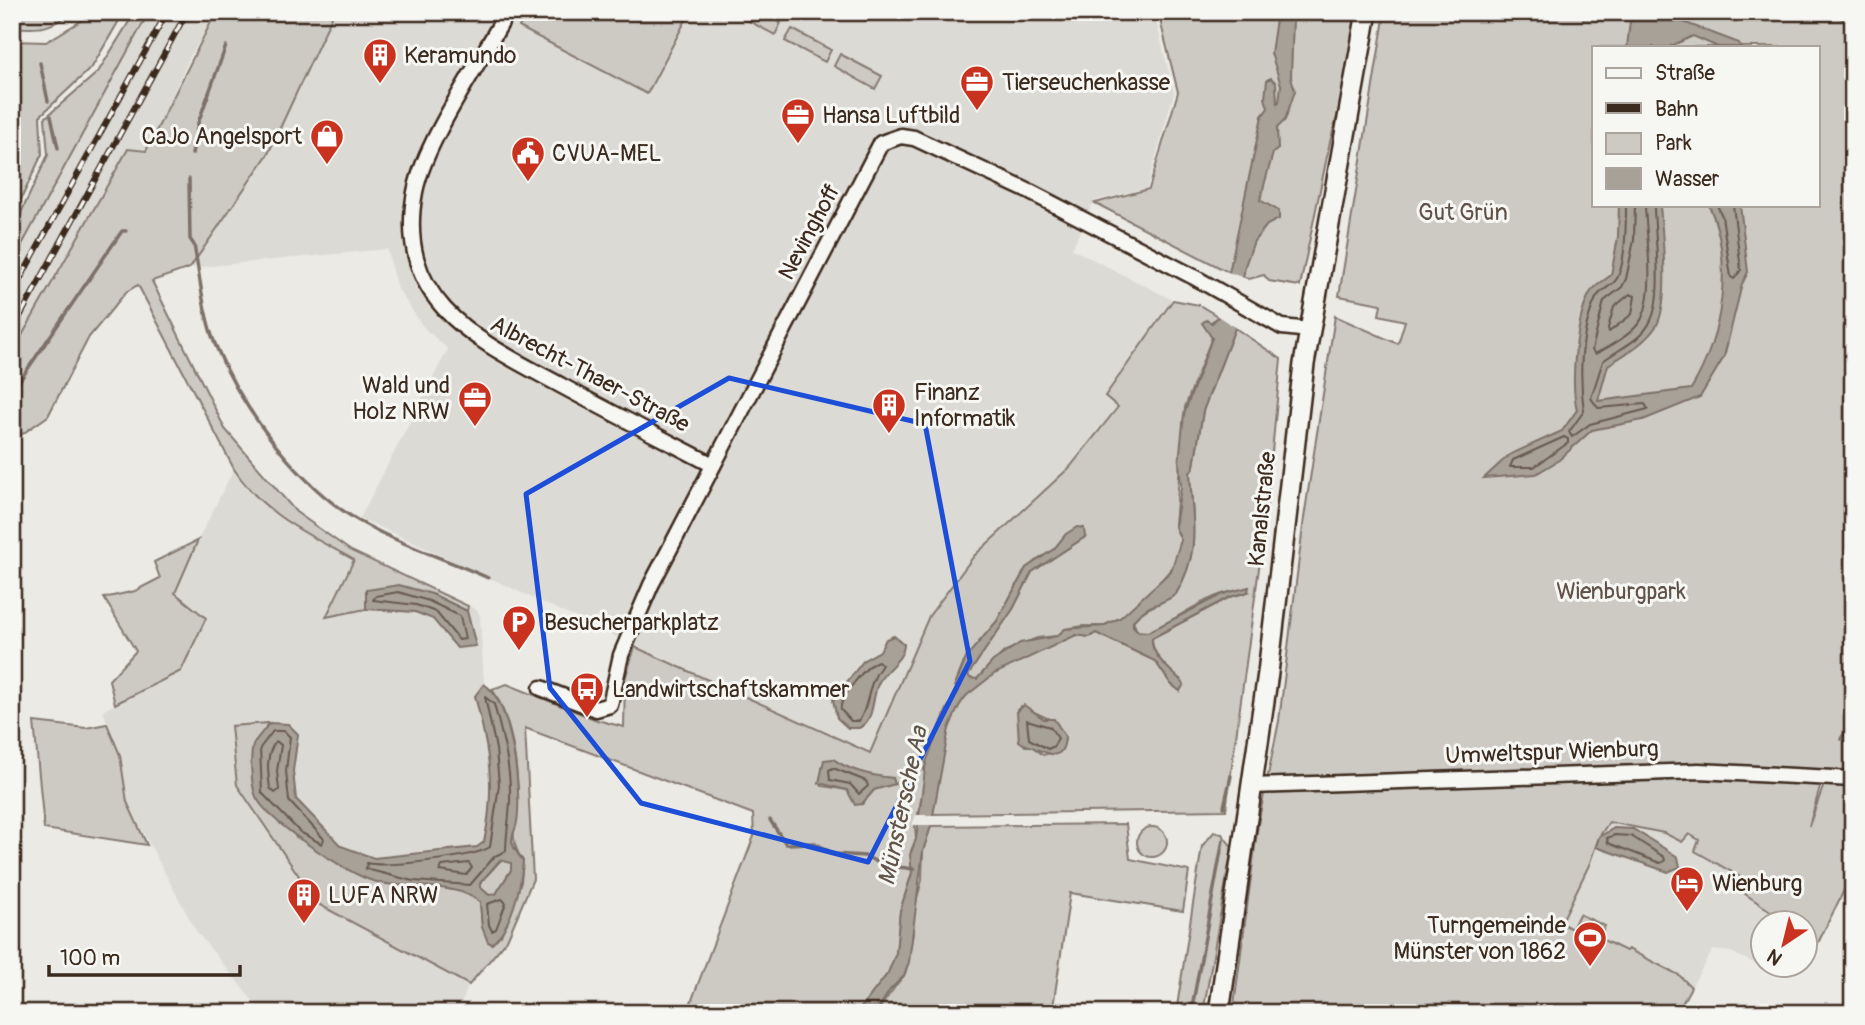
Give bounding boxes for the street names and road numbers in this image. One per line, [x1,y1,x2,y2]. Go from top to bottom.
street label: Nevinghoff [772,179,846,285]
street label: Albrecht-Thaer-Straße [485,309,695,439]
street label: Kanalstraße [1242,449,1283,568]
street label: Umweltspur Wienburg [1445,734,1659,770]

